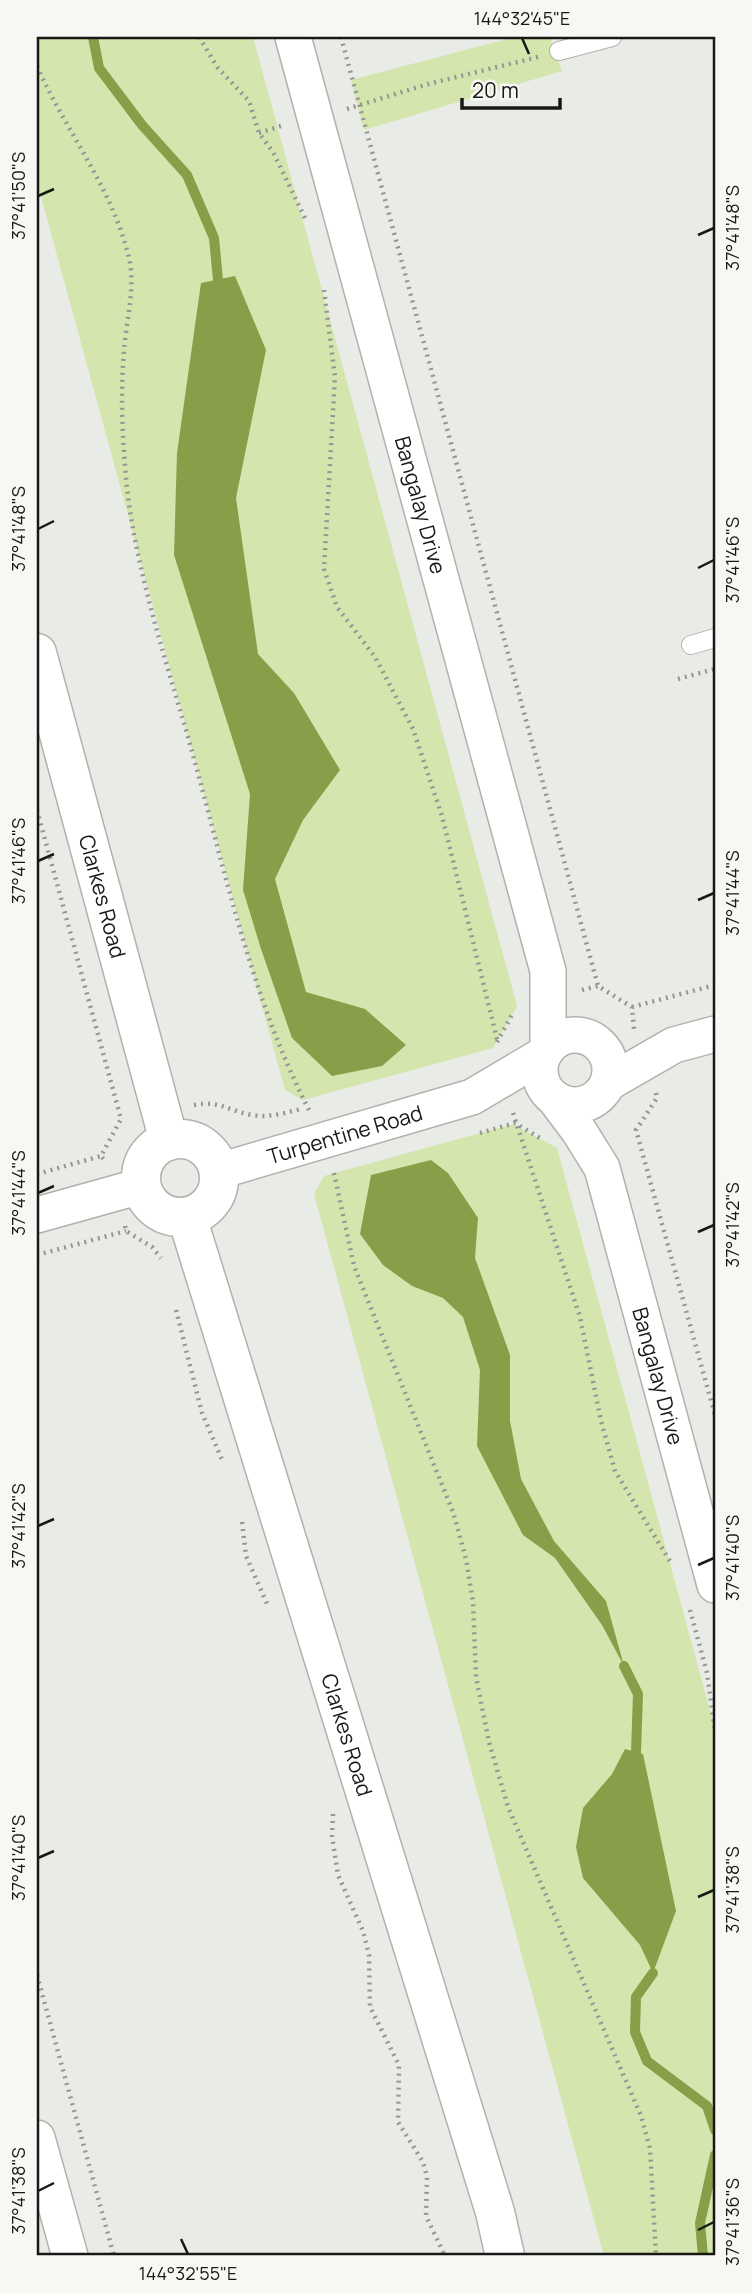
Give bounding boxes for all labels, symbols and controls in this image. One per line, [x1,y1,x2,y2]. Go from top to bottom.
text: 144°32'45"E [474,6,570,30]
scale bar [462,66,560,110]
text: 20 m [472,76,519,104]
text: 37°41'50"S [6,152,30,240]
text: 37°41'48"S [720,185,744,271]
street label: Bangalay Drive [389,433,453,577]
text: 37°41'48"S [6,486,30,572]
text: 37°41'46"S [720,517,744,603]
text: 37°41'46"S [6,818,30,904]
street label: Clarkes Road [73,831,133,961]
text: 37°41'44"S [720,850,744,936]
street label: Turpentine Road [264,1098,426,1170]
text: 37°41'44"S [6,1150,30,1236]
text: 37°41'42"S [720,1182,744,1268]
street label: Bangalay Drive [626,1304,690,1448]
text: 37°41'42"S [6,1483,30,1569]
text: 37°41'40"S [720,1515,744,1601]
street label: Clarkes Road [315,1670,379,1799]
text: 37°41'40"S [6,1815,30,1901]
text: 37°41'38"S [720,1846,744,1934]
text: 37°41'38"S [6,2147,30,2235]
text: 37°41'36"S [720,2178,744,2266]
text: 144°32'55"E [139,2261,237,2285]

